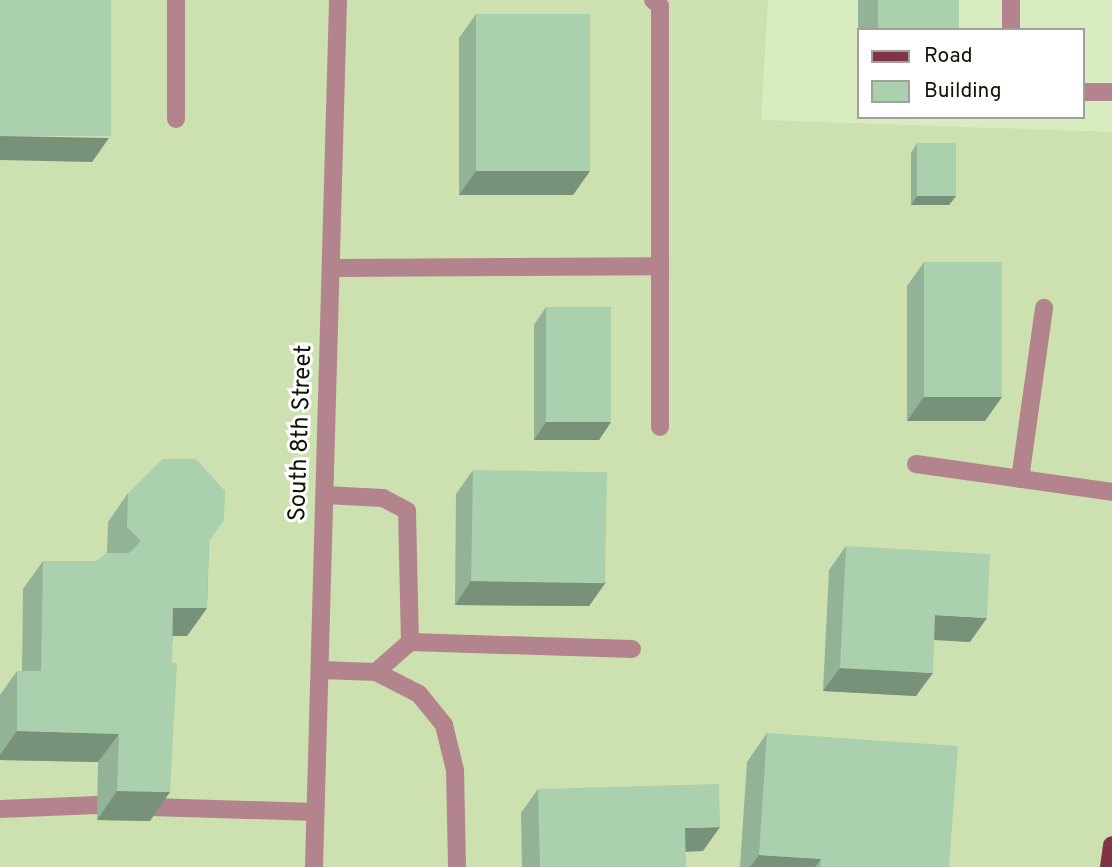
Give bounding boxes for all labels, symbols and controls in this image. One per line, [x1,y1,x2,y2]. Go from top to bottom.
legend [856,28,1084,119]
text: Road [924,43,973,70]
text: Building [924,78,1002,105]
street label: South 8th Street [285,344,319,522]

